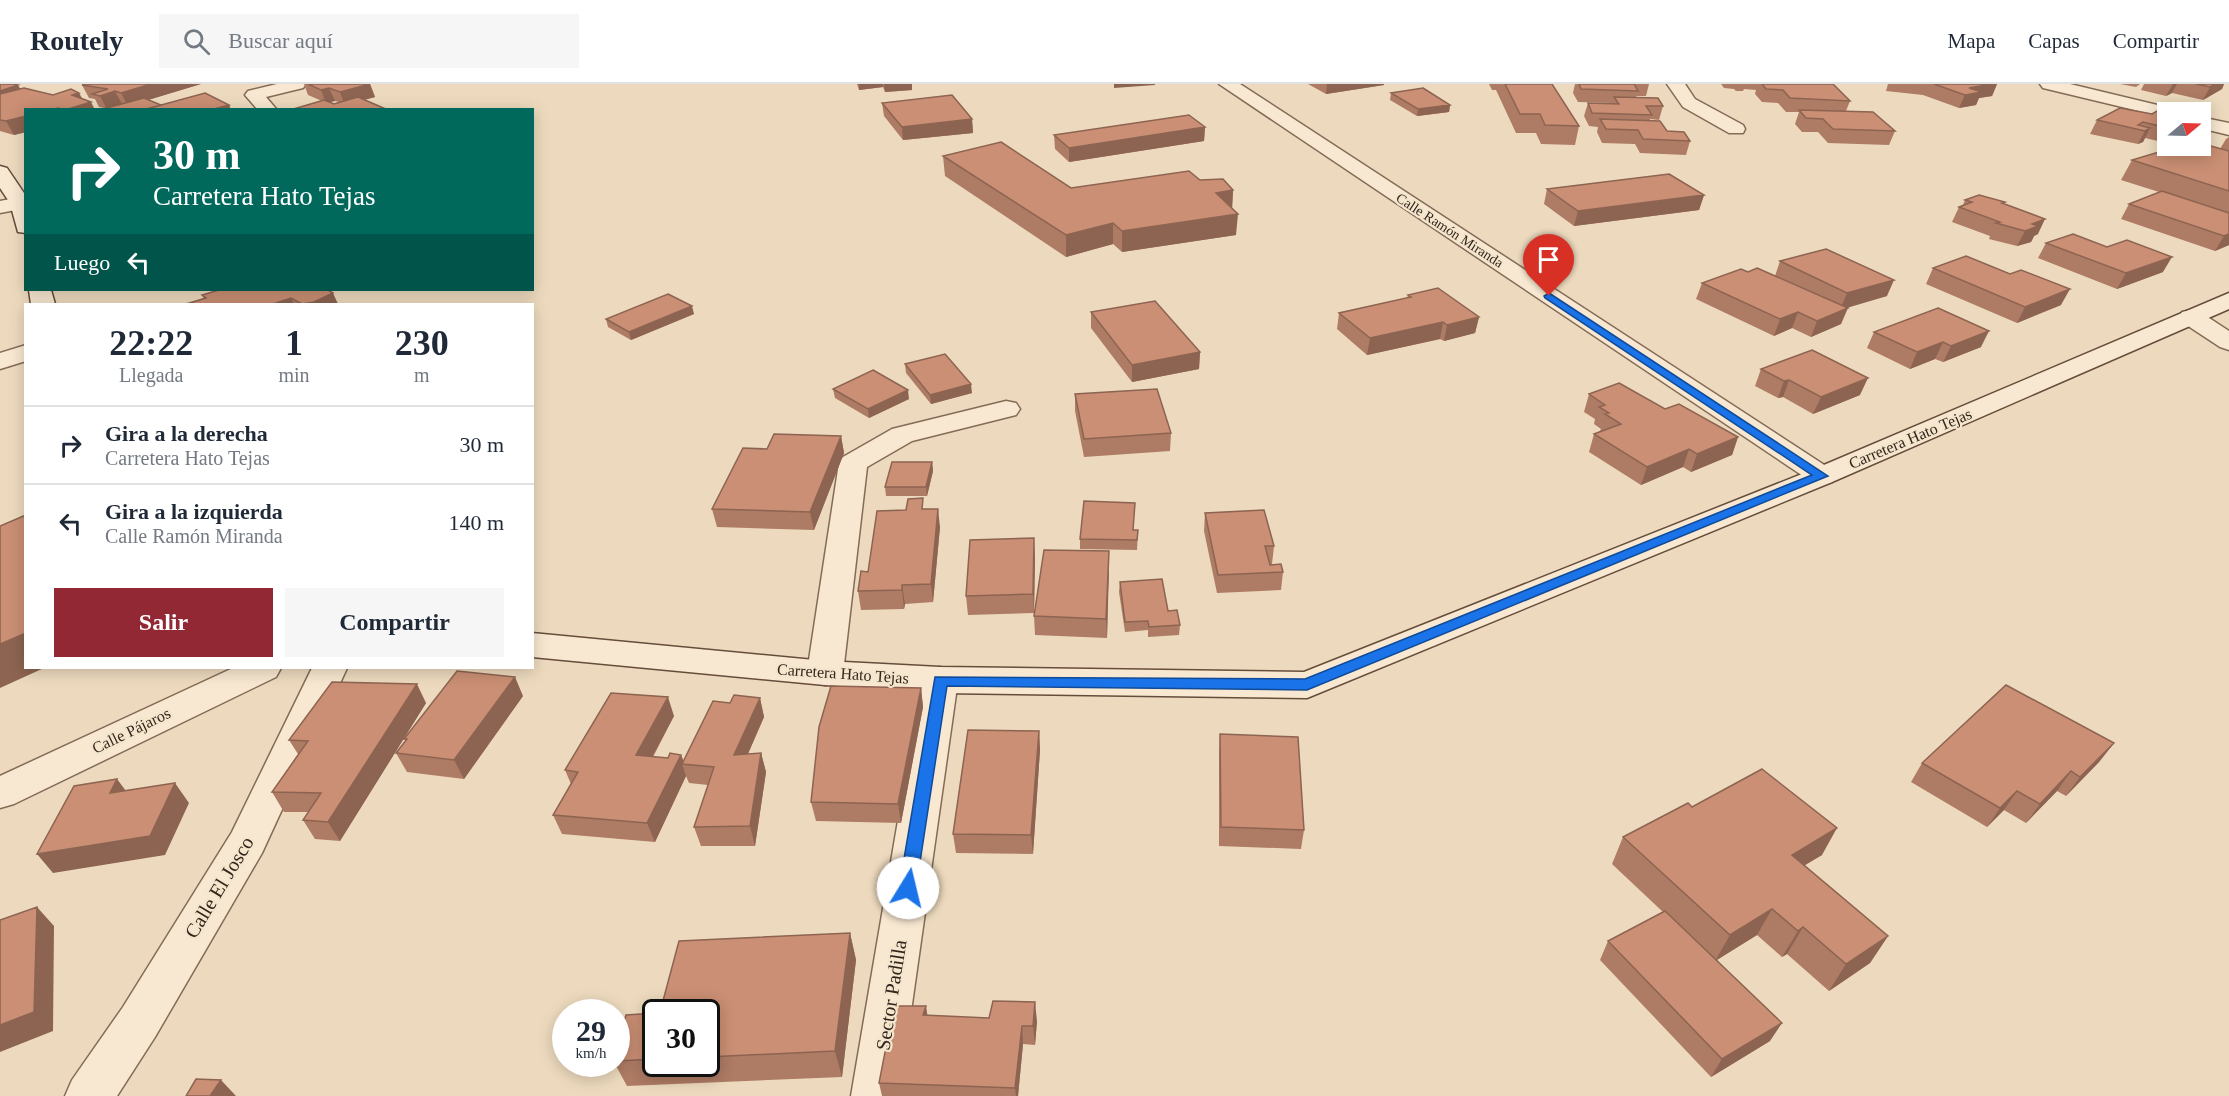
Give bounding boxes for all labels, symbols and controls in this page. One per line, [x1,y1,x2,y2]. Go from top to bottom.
search box [159,14,579,68]
text: Routely [30,25,123,56]
icon: search [180,25,213,58]
text: Buscar aquí [228,28,333,53]
text: Mapa [1948,29,1995,53]
text: Capas [2028,29,2080,53]
text: Compartir [2113,29,2199,53]
north arrow [2157,102,2211,156]
map controls [2157,102,2211,156]
icon: right [54,132,132,210]
text: 30 m [153,132,241,178]
text: Carretera Hato Tejas [153,181,376,211]
street label: Calle Ramón Miranda [1393,190,1507,271]
pin [1523,234,1574,296]
icon: arrive [1532,243,1565,276]
icon: left [122,246,155,279]
text: Luego [54,250,110,275]
text: 22:22 [109,323,193,363]
text: 1 [285,323,303,363]
text: 230 [395,323,449,363]
text: Llegada [119,364,183,386]
text: min [278,364,310,386]
text: m [414,364,430,386]
street label: Carretera Hato Tejas [1846,405,1975,473]
text: Gira a la derecha [105,421,268,446]
icon: right [54,429,87,462]
text: 30 m [459,432,504,457]
text: Carretera Hato Tejas [105,447,270,469]
text: Gira a la izquierda [105,499,283,524]
icon: left [54,507,87,540]
text: 140 m [448,510,504,535]
text: Calle Ramón Miranda [105,525,283,547]
button: Salir [54,588,273,657]
button: Compartir [285,588,504,657]
street label: Carretera Hato Tejas [777,660,909,688]
street label: Calle Pájaros [89,704,174,758]
street label: Calle El Josco [180,832,258,942]
position arrow [876,856,940,920]
street label: Sector Padilla [871,938,911,1052]
speed limit sign: 30 [642,999,720,1077]
text: 29 [576,1014,606,1047]
text: km/h [576,1045,606,1061]

